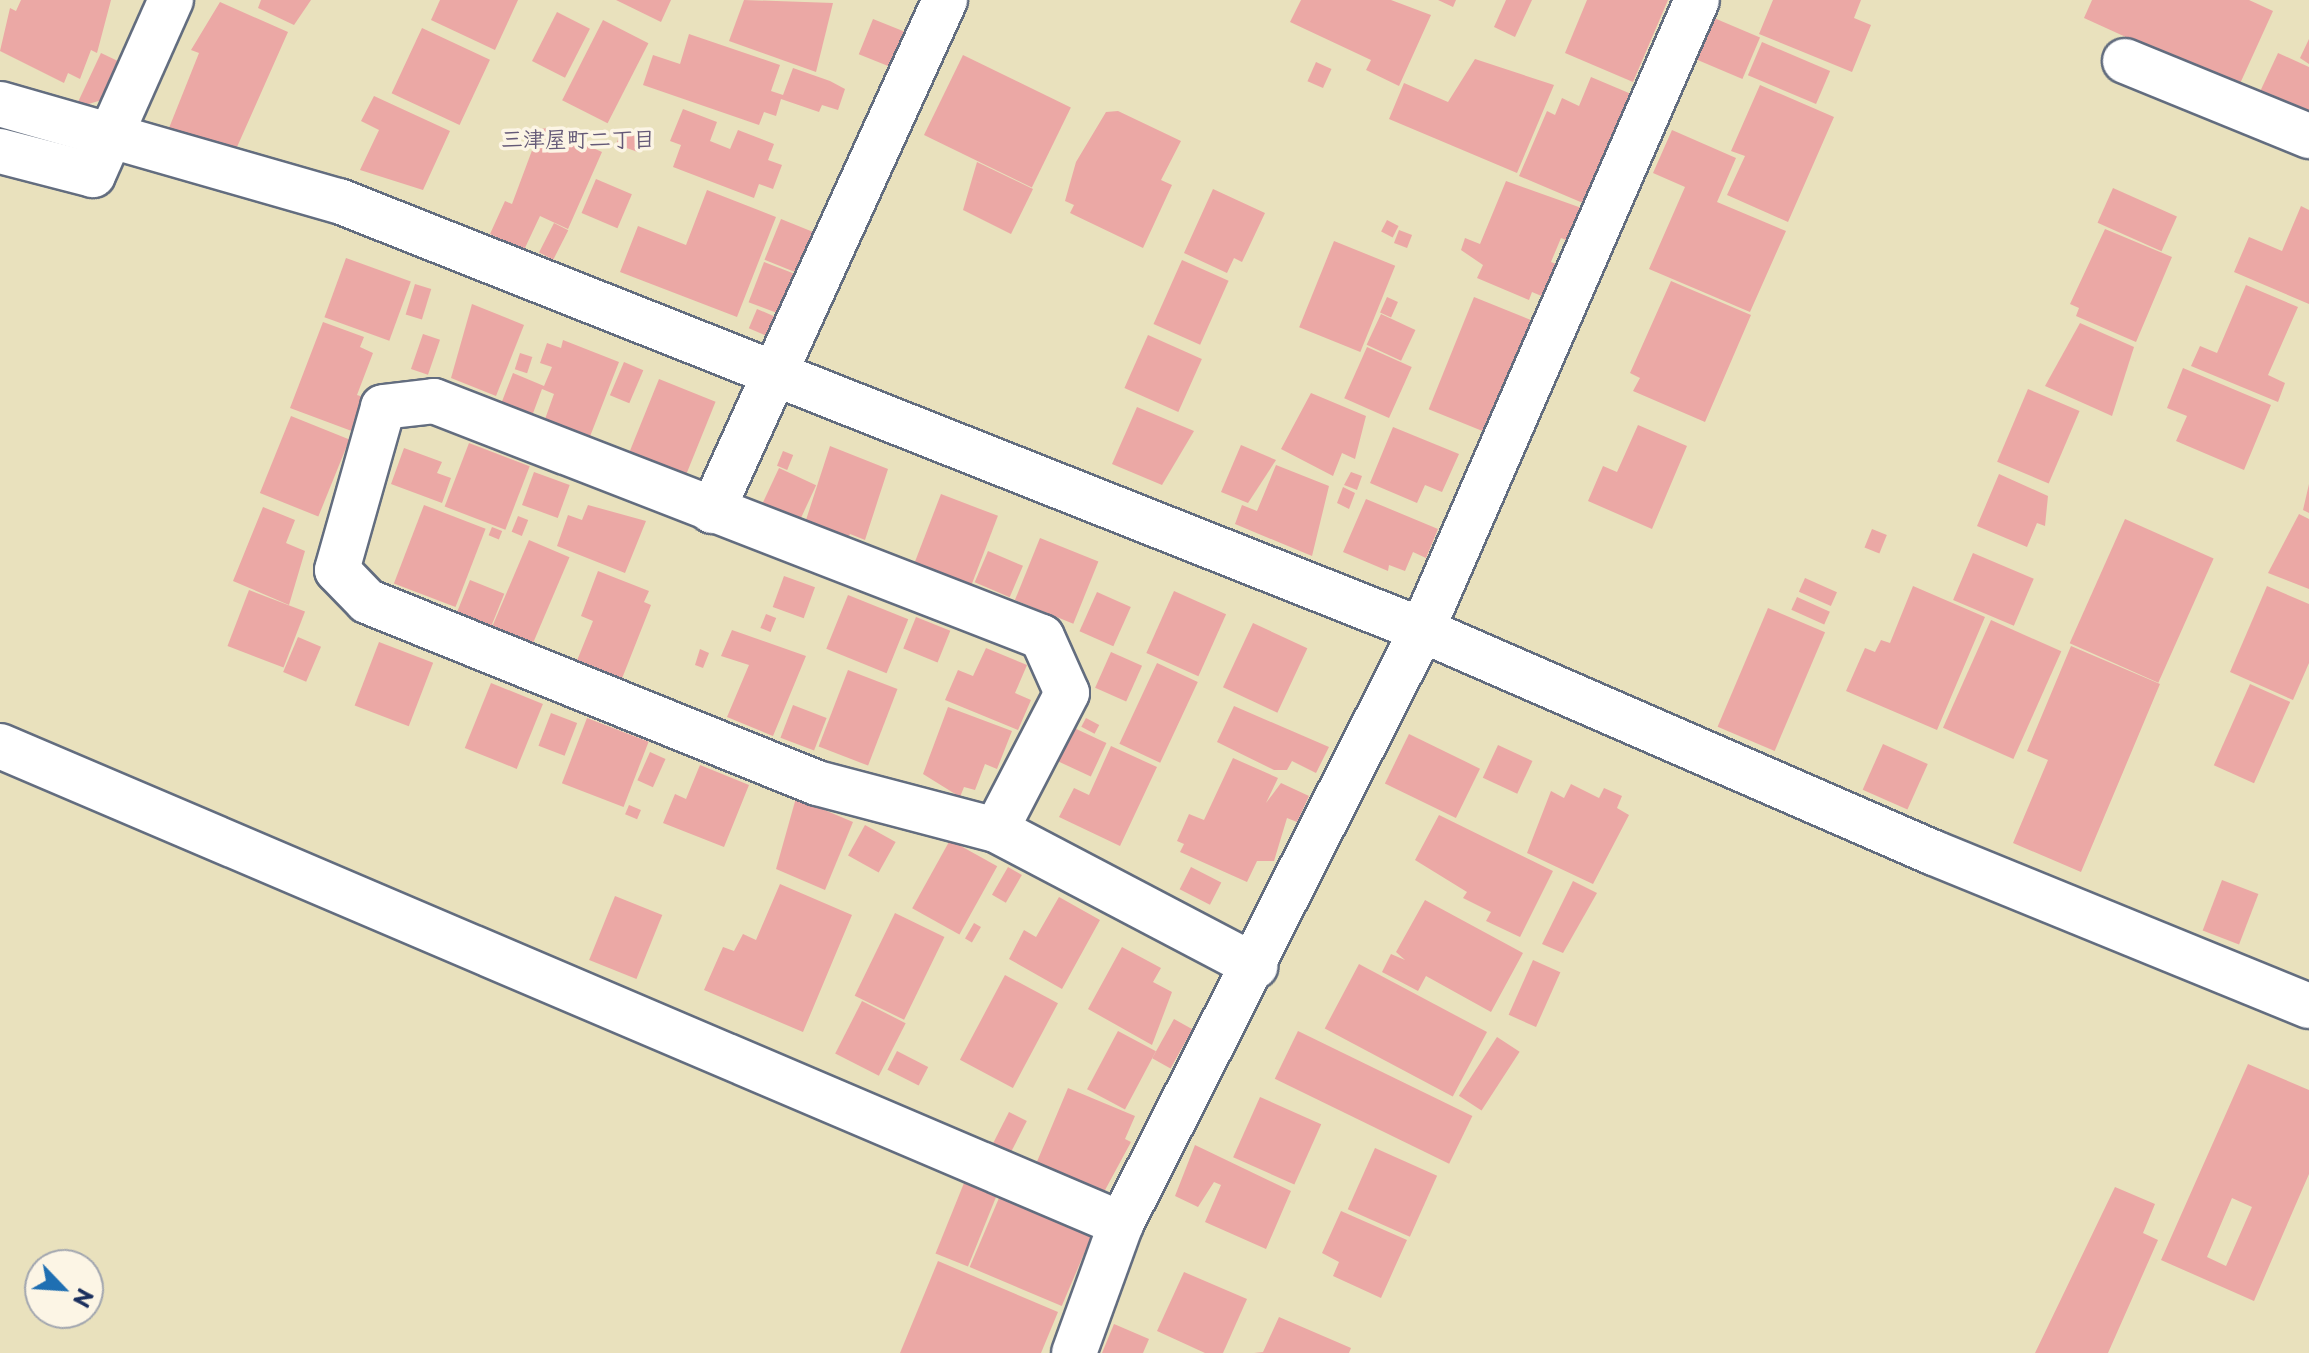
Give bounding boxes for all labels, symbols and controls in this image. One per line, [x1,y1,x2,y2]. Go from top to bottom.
district label: 三津屋町二丁目 [501,125,655,151]
north arrow [24,1249,104,1329]
text: N [66,1284,103,1313]

